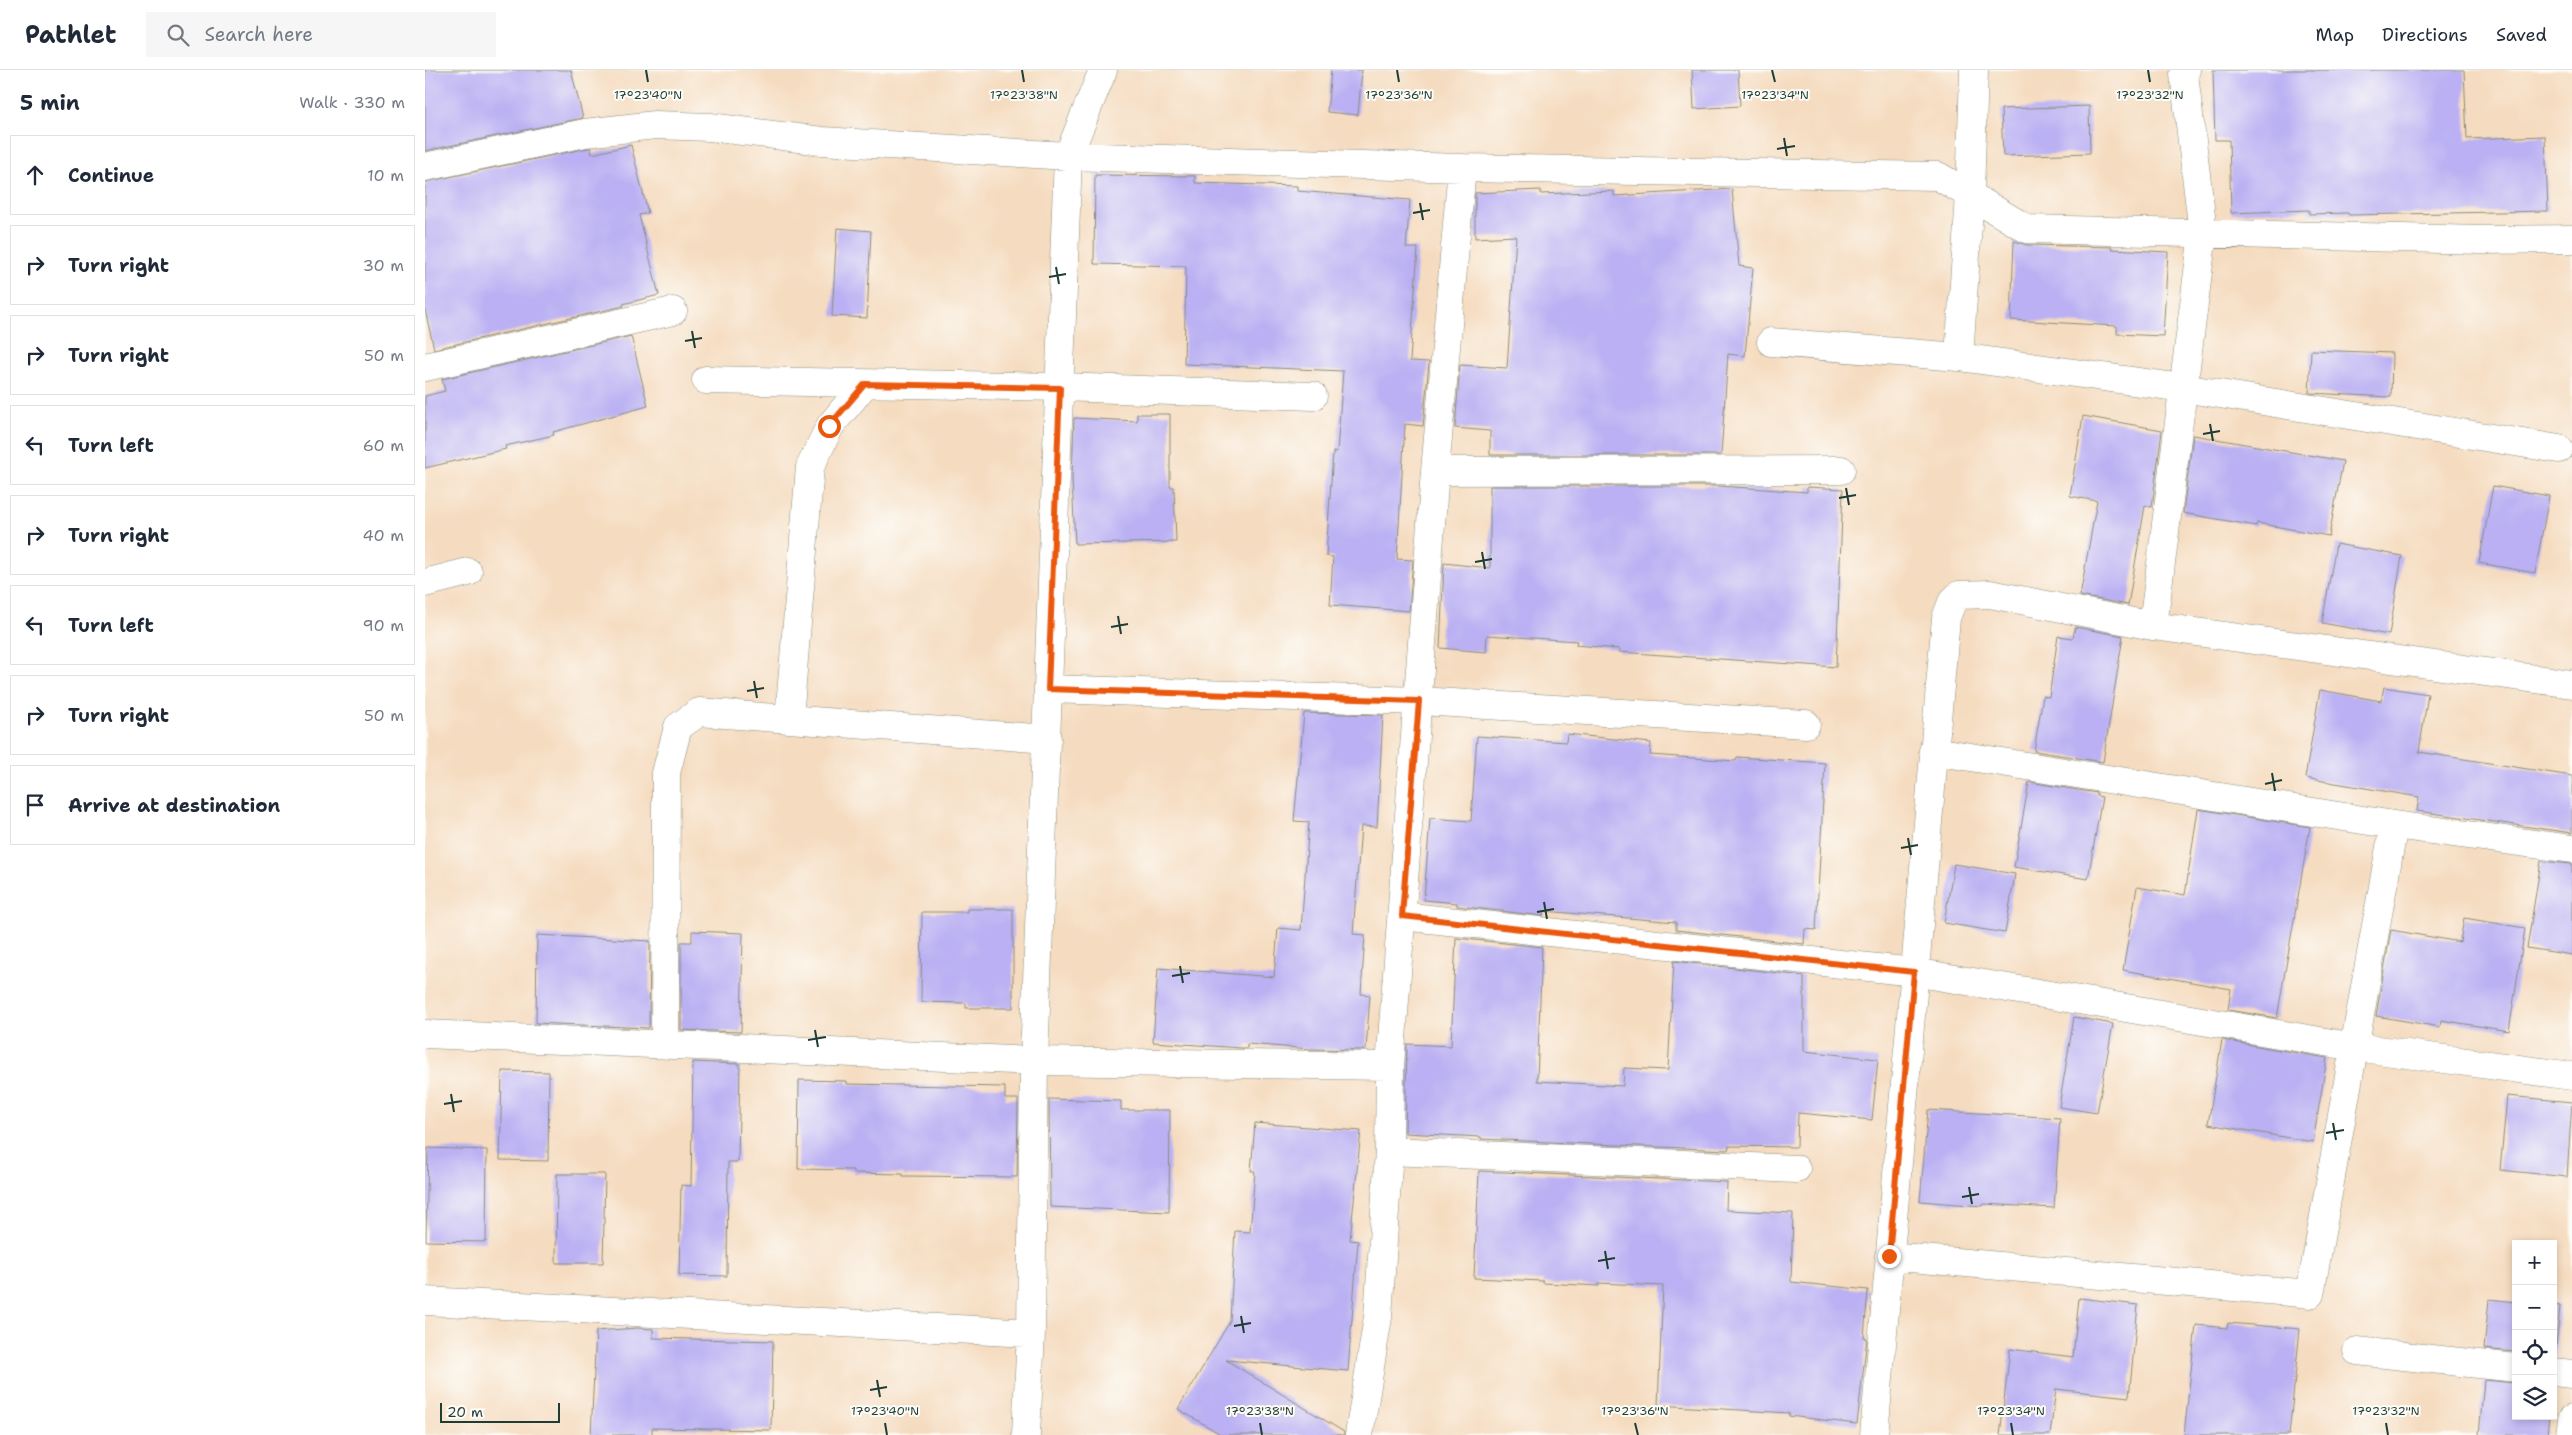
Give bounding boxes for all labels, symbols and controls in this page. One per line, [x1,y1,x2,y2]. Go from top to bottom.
search box [146,12,496,57]
text: Pathlet [25,19,116,51]
icon: search [164,21,192,49]
text: Search here [204,22,313,47]
text: Map [2316,23,2354,47]
text: Directions [2382,23,2468,47]
text: Saved [2496,23,2547,47]
text: 17°23'40"N [614,87,682,103]
text: 17°23'38"N [990,87,1058,103]
text: 17°23'36"N [1365,87,1433,103]
text: 17°23'34"N [1741,87,1809,103]
text: 17°23'32"N [2116,87,2184,103]
text: 5 min [20,89,80,117]
text: Walk · 330 m [299,92,405,113]
icon: ahead [21,161,49,189]
text: Continue [68,163,154,188]
text: 10 m [367,165,404,186]
icon: right [21,251,49,279]
text: Turn right [68,253,169,278]
text: 30 m [363,255,404,276]
icon: right [21,341,49,369]
text: Turn right [68,343,169,368]
text: 50 m [364,345,404,366]
route start [818,415,841,438]
icon: left [21,431,49,459]
text: Turn left [68,433,154,458]
text: 60 m [363,435,404,456]
icon: right [21,521,49,549]
text: Turn right [68,523,169,548]
text: 40 m [362,525,404,546]
icon: left [21,611,49,639]
text: Turn left [68,613,154,638]
text: 90 m [363,615,404,636]
icon: right [21,701,49,729]
text: Turn right [68,703,169,728]
text: 50 m [364,705,404,726]
icon: arrive [21,791,49,819]
text: Arrive at destination [68,793,280,818]
map controls [2512,1240,2557,1420]
button: + [2512,1240,2557,1285]
route end [1878,1245,1901,1268]
button: − [2512,1285,2557,1330]
button: locate [2512,1330,2557,1375]
button: layers [2512,1375,2557,1420]
scale bar [440,1400,560,1423]
text: 20 m [447,1403,483,1421]
text: 17°23'40"N [851,1403,919,1419]
text: 17°23'38"N [1226,1403,1294,1419]
text: 17°23'36"N [1601,1403,1669,1419]
text: 17°23'34"N [1977,1403,2045,1419]
text: 17°23'32"N [2352,1403,2420,1419]

